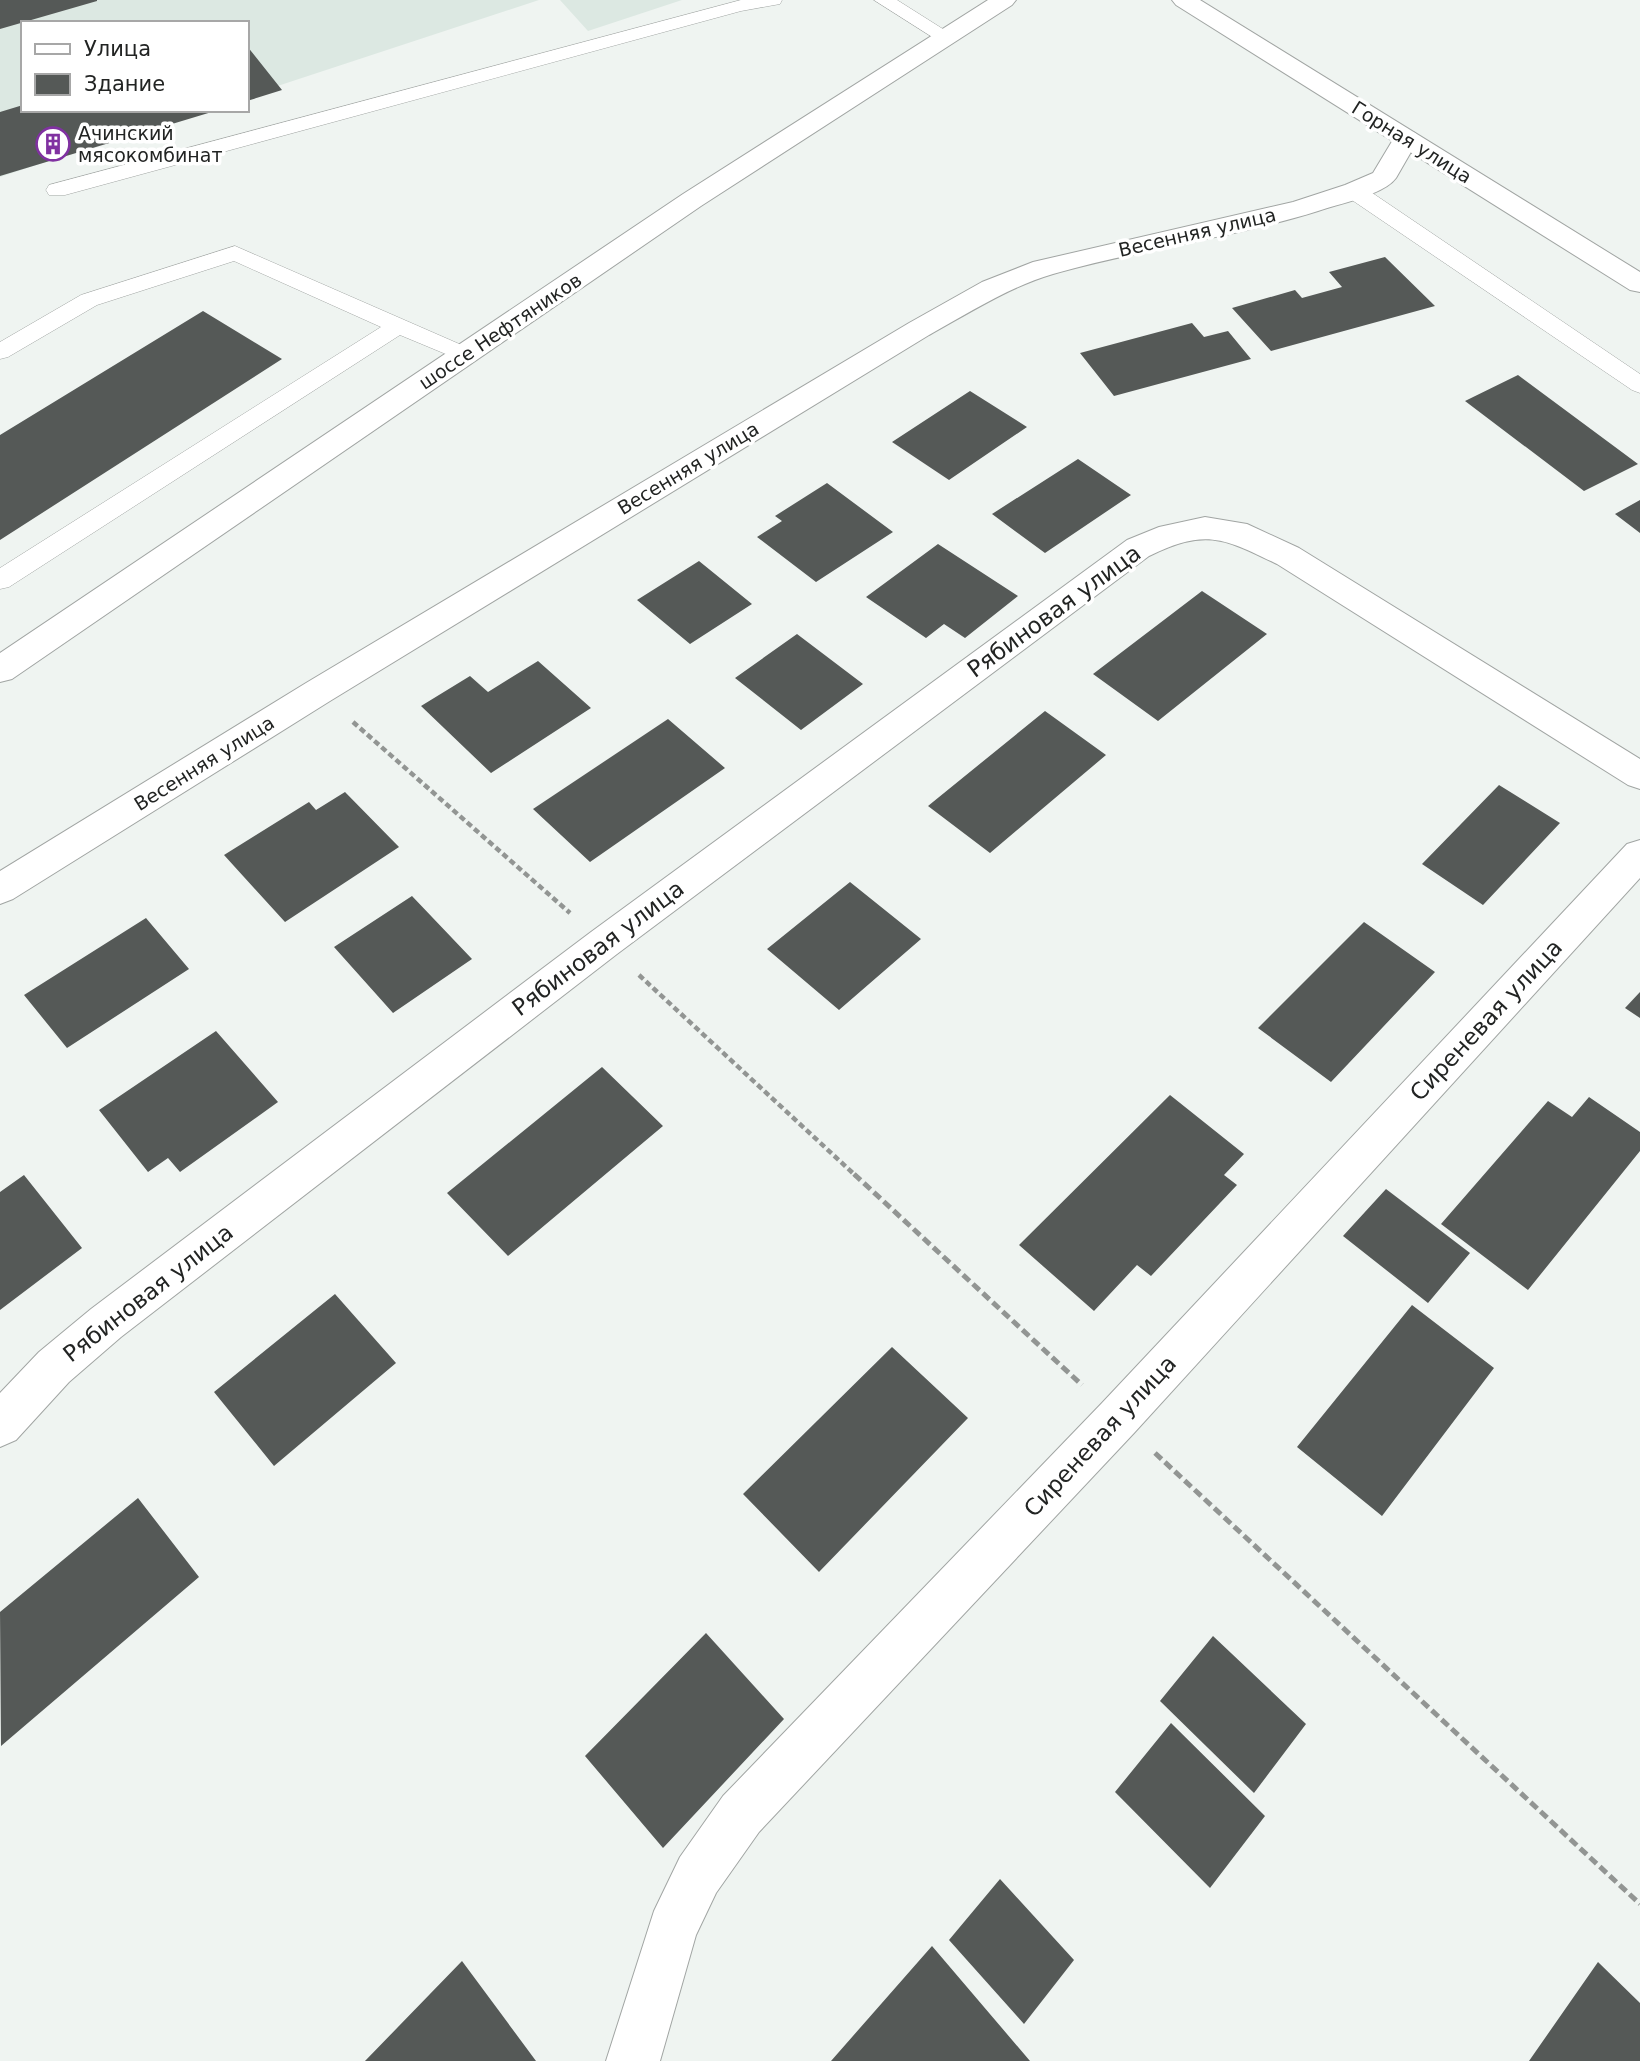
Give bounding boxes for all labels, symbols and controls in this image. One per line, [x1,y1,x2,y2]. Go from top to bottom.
legend [21,21,248,112]
text: Улица [84,37,151,61]
text: Здание [84,72,165,96]
street label: Горная улица [1348,96,1476,188]
place label: Ачинский мясокомбинат [78,122,222,166]
building icon: Ачинский мясокомбинат [34,125,72,163]
street label: Весенняя улица [1116,203,1278,261]
street label: шоссе Нефтяников [415,268,585,394]
street label: Весенняя улица [613,417,763,519]
street label: Рябиновая улица [962,539,1146,683]
street label: Весенняя улица [130,711,278,815]
street label: Рябиновая улица [507,875,689,1021]
street label: Сиреневая улица [1405,934,1567,1106]
street label: Рябиновая улица [58,1219,238,1367]
street label: Сиреневая улица [1019,1350,1181,1522]

